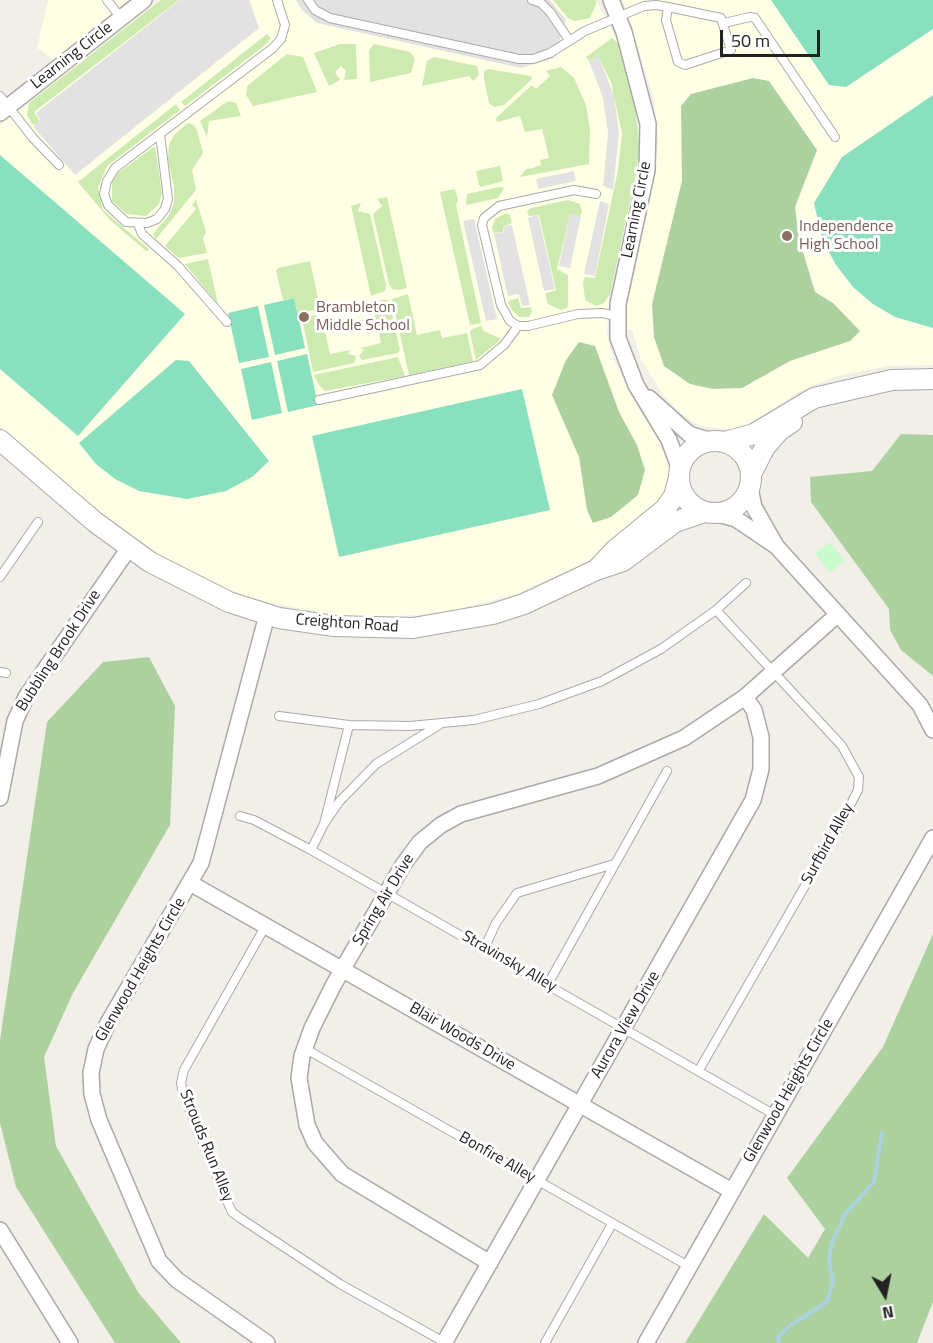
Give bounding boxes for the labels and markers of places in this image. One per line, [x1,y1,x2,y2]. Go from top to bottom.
place label: Independence High School [799,217,893,255]
marker: Independence High School [780,229,794,243]
place label: Brambleton Middle School [316,298,410,336]
marker: Brambleton Middle School [297,310,311,324]

